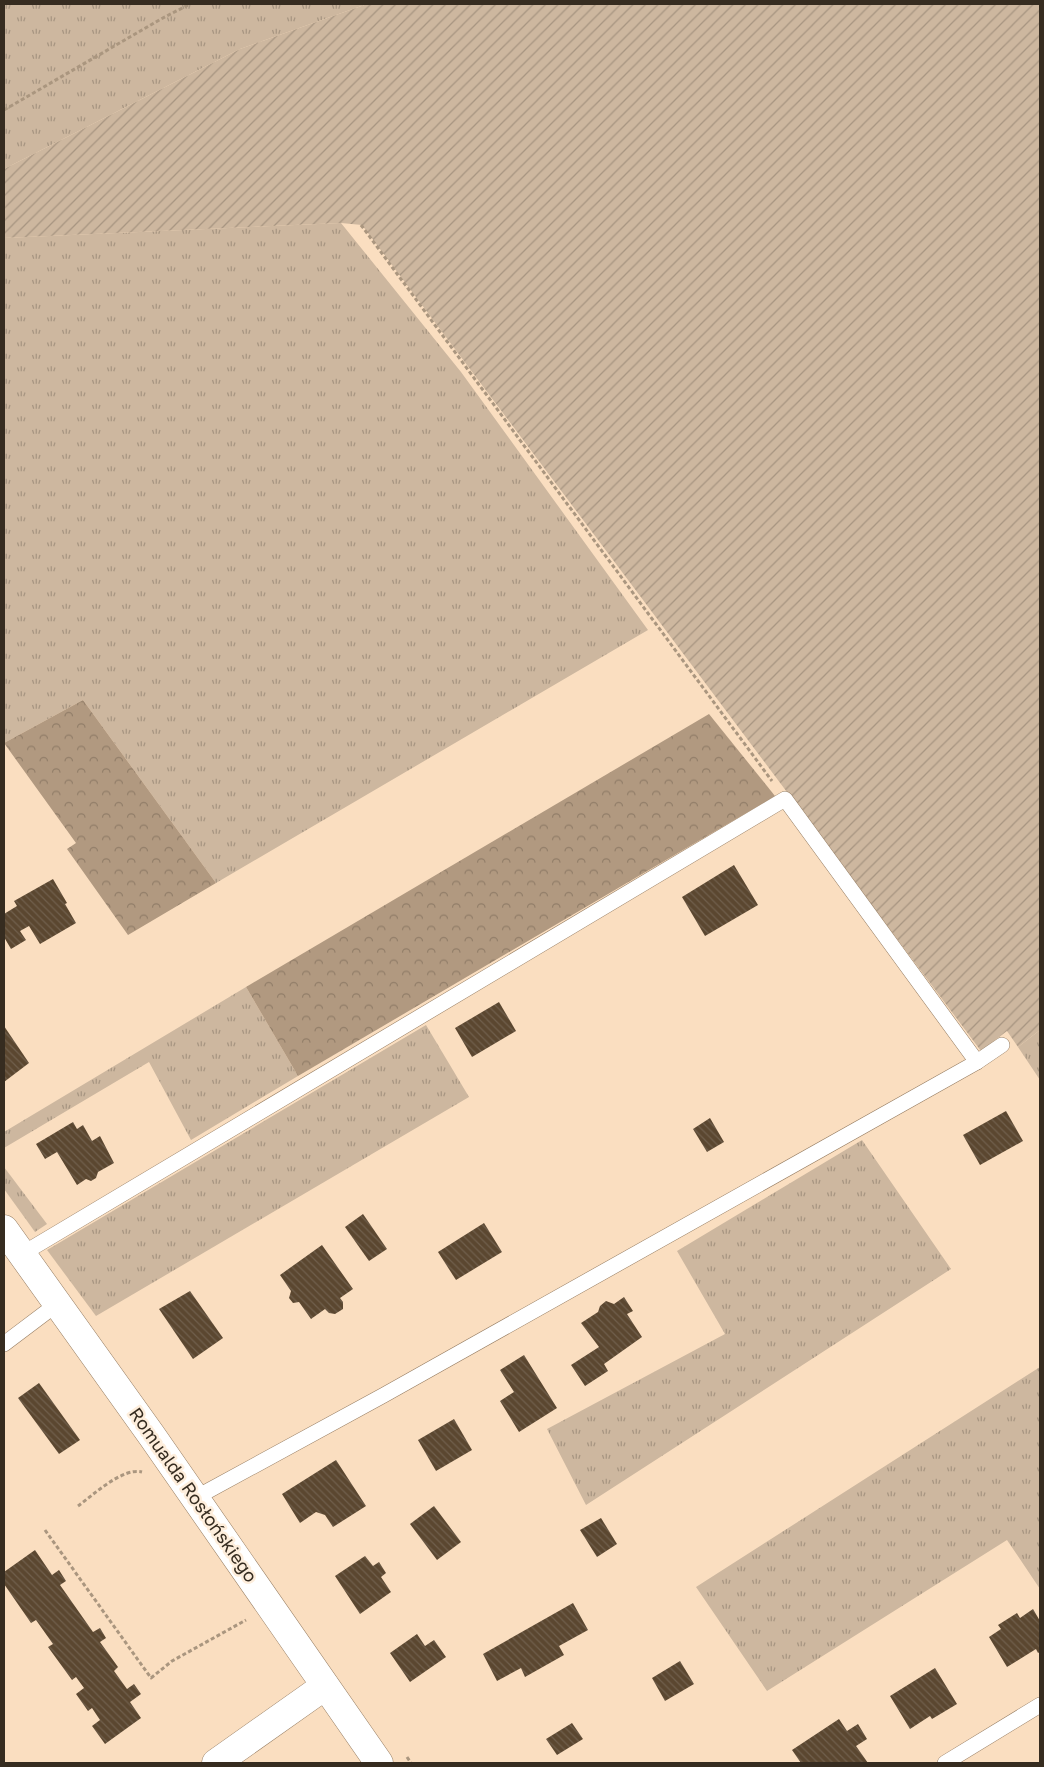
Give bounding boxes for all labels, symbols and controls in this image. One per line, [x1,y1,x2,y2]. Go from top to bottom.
street label: Romualda Rosłońskiego [125,1403,263,1586]

